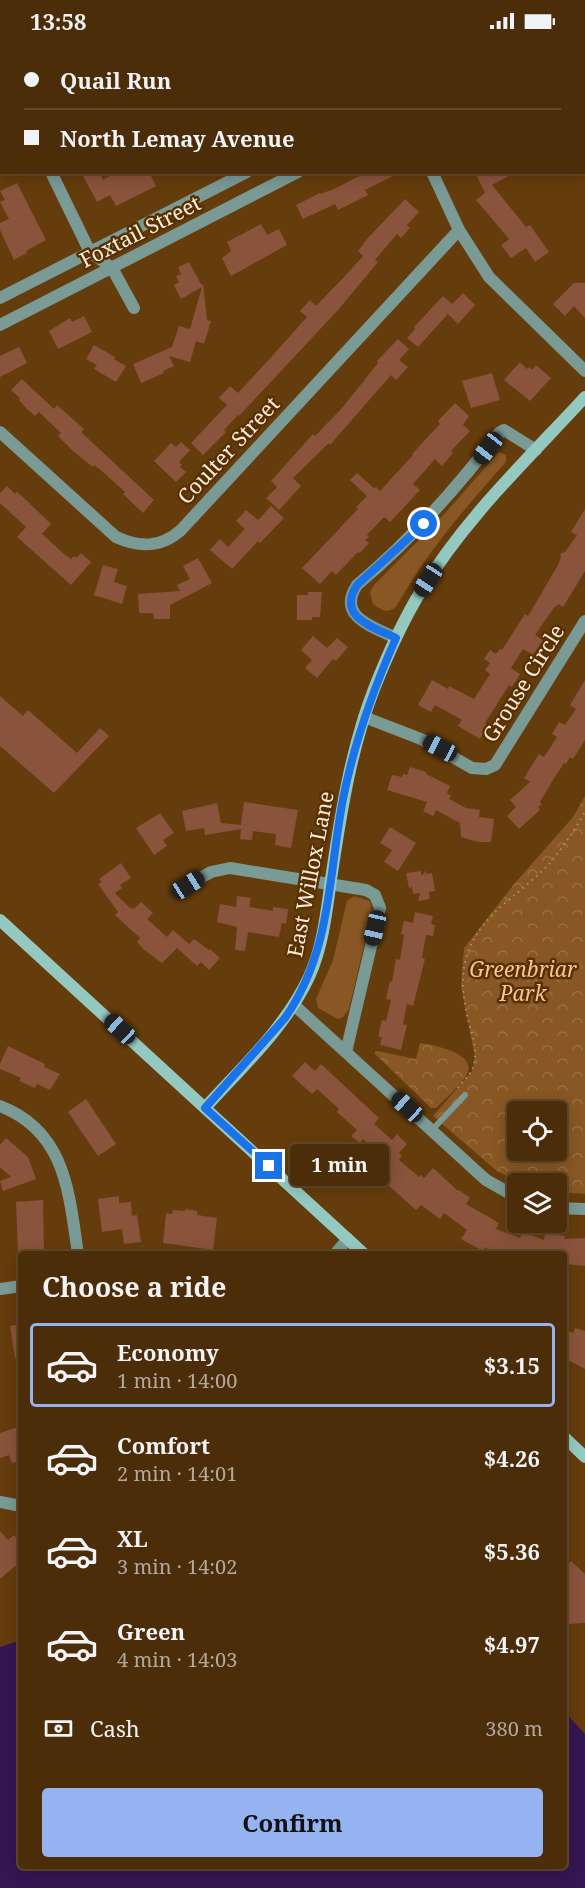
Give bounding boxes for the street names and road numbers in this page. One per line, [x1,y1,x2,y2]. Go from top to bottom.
street label: Foxtail Street [75,188,205,274]
street label: Coulter Street [171,390,285,510]
street label: Grouse Circle [476,619,570,747]
street label: East Willox Lane [280,789,340,959]

